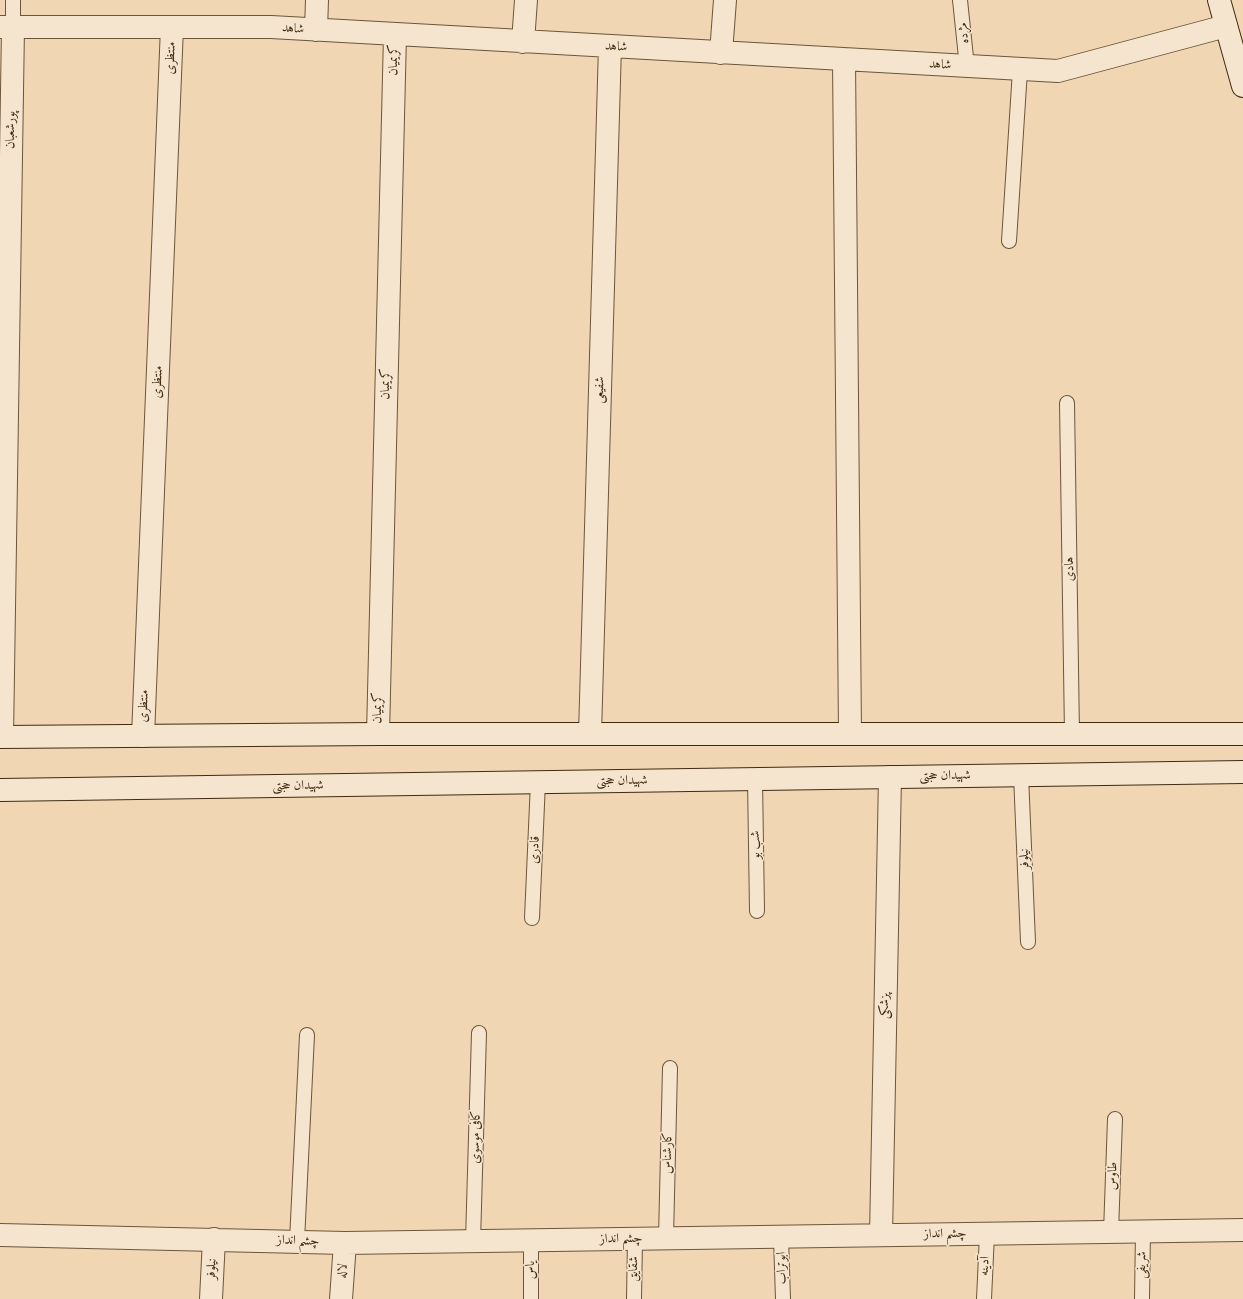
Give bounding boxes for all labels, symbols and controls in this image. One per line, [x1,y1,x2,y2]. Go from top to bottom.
street label: شاهد [281,20,305,38]
street label: مژده [955,22,973,44]
street label: شاهد [604,39,628,55]
street label: منتظری [163,41,179,75]
street label: کریمیان [386,44,402,76]
street label: شاهد [928,57,952,73]
street label: پورشعبان [3,111,19,149]
street label: منتظری [150,365,166,399]
street label: کریمیان [378,368,394,400]
street label: شفیعی [592,376,608,404]
street label: هادی [1062,557,1078,581]
street label: منتظری [136,689,152,723]
street label: کریمیان [370,692,386,724]
street label: شهیدان حجتی [919,768,971,784]
street label: شهیدان حجتی [596,773,648,789]
street label: شهیدان حجتی [272,778,324,794]
street label: شب بو [748,831,764,859]
street label: قادری [526,836,544,864]
street label: نیلوفر [1017,848,1033,870]
street label: پزشکی [877,993,893,1019]
street label: کافی موسوی [468,1110,484,1164]
street label: کارشناس [660,1132,676,1174]
street label: طاوس [1105,1162,1121,1190]
street label: چشم انداز [923,1226,967,1242]
street label: چشم انداز [599,1231,643,1247]
street label: چشم انداز [276,1232,320,1250]
street label: ابوتراب [774,1251,790,1285]
street label: شریفی [1134,1251,1150,1279]
street label: شقایق [626,1256,642,1282]
street label: آدینه [977,1256,993,1276]
street label: نیلوفر [204,1258,220,1280]
street label: یاس [523,1261,539,1279]
street label: لاله [335,1263,351,1279]

